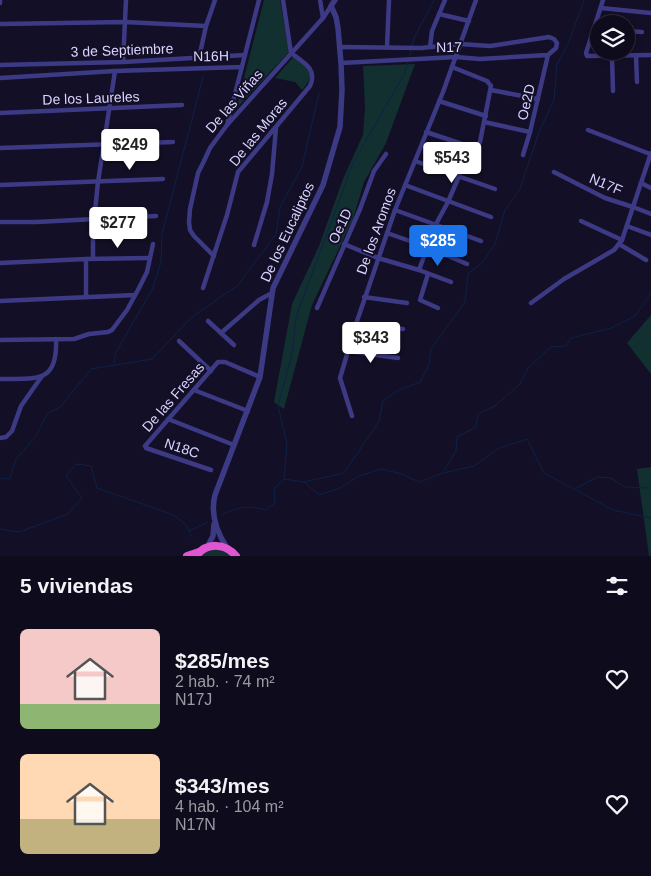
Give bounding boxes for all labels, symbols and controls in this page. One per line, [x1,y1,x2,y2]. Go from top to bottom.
map controls [590,15,635,60]
button: layers [590,15,635,60]
street label: N17 [436,39,462,55]
street label: 3 de Septiembre [70,40,174,60]
street label: N16H [193,48,229,64]
street label: De las Viñas [202,66,266,136]
street label: Oe2D [514,82,538,122]
street label: De los Laureles [42,88,140,108]
street label: De las Moras [226,95,290,169]
pin: $249 [100,128,160,171]
text: $249 [112,136,148,153]
pin: $543 [422,142,482,184]
text: $543 [434,149,470,166]
street label: N17F [587,170,625,198]
street label: De los Eucaliptos [257,180,317,284]
street label: De los Aromos [353,185,399,277]
pin: $277 [88,206,148,249]
street label: Oe1D [325,206,355,246]
text: $277 [100,214,136,231]
pin: $285 [408,224,468,267]
text: $285 [420,232,456,249]
pin: $343 [341,322,401,364]
text: $343 [353,329,389,346]
street label: De las Fresas [139,359,207,435]
street label: N18C [163,435,201,461]
icon: filters [603,572,631,600]
text: 5 viviendas [20,574,133,597]
icon: home [60,649,120,709]
text: $285/mes [175,649,270,672]
icon: heart [603,665,631,693]
text: 2 hab. · 74 m² [175,673,275,690]
text: N17J [175,691,212,708]
icon: home [60,774,120,834]
text: $343/mes [175,774,270,797]
icon: heart [603,790,631,818]
text: 4 hab. · 104 m² [175,798,284,815]
text: N17N [175,816,216,833]

